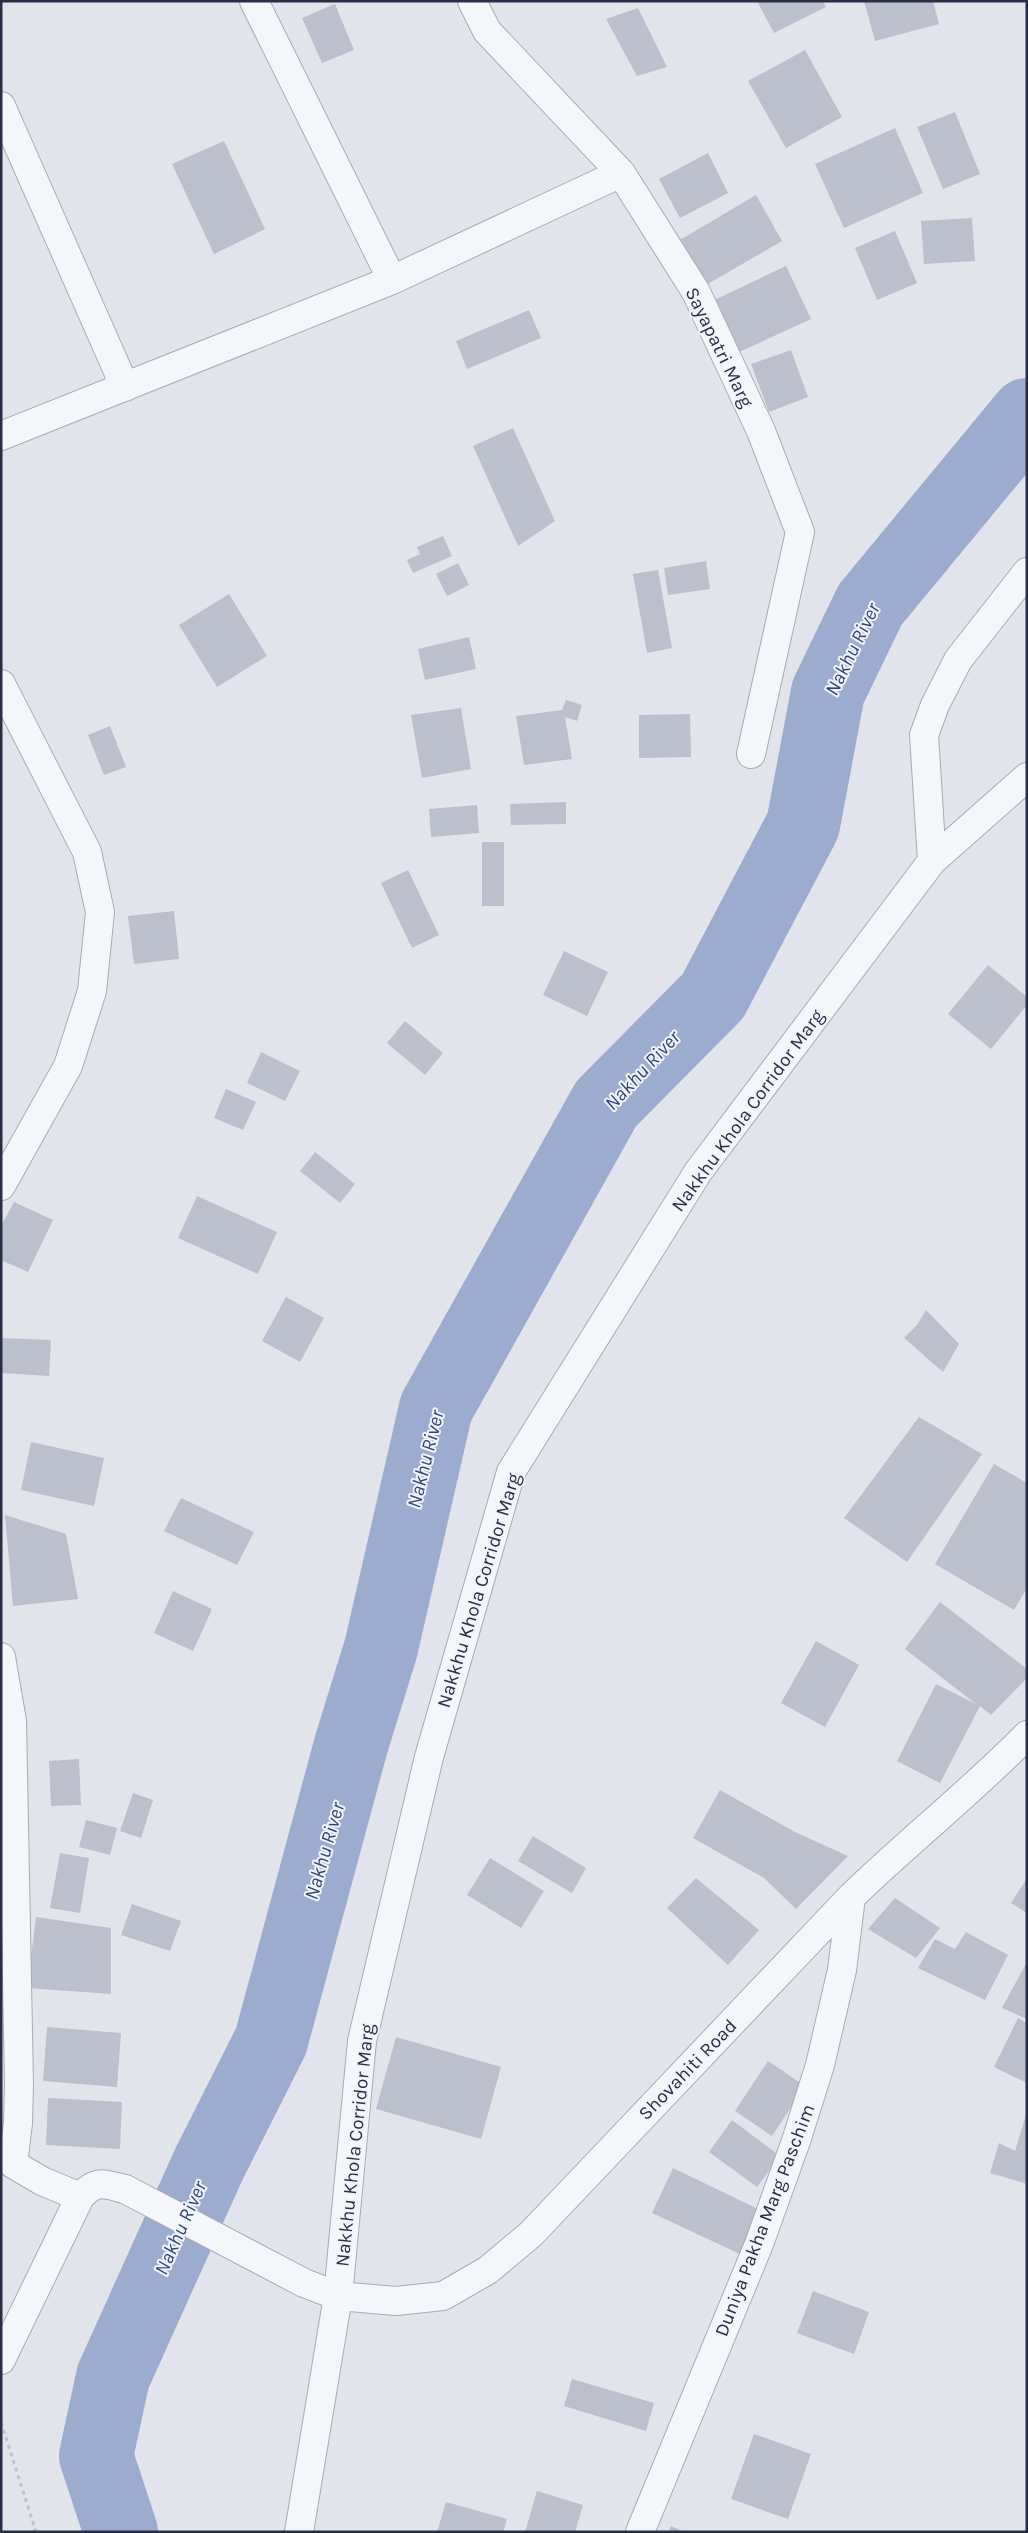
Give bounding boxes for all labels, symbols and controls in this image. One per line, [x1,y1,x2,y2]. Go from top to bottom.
street label: Sayapatri Marg [681,284,758,411]
water label: Nakhu River [820,598,885,699]
street label: Nakkhu Khola Corridor Marg [667,1005,829,1216]
water label: Nakhu River [600,1025,686,1115]
water label: Nakhu River [402,1407,449,1511]
street label: Nakkhu Khola Corridor Marg [433,1470,525,1710]
water label: Nakhu River [300,1799,350,1902]
street label: Shovahiti Road [634,2015,741,2125]
street label: Nakkhu Khola Corridor Marg [331,2022,379,2268]
street label: Duniya Pakha Marg Paschim [710,2101,819,2340]
water label: Nakhu River [150,2177,212,2279]

